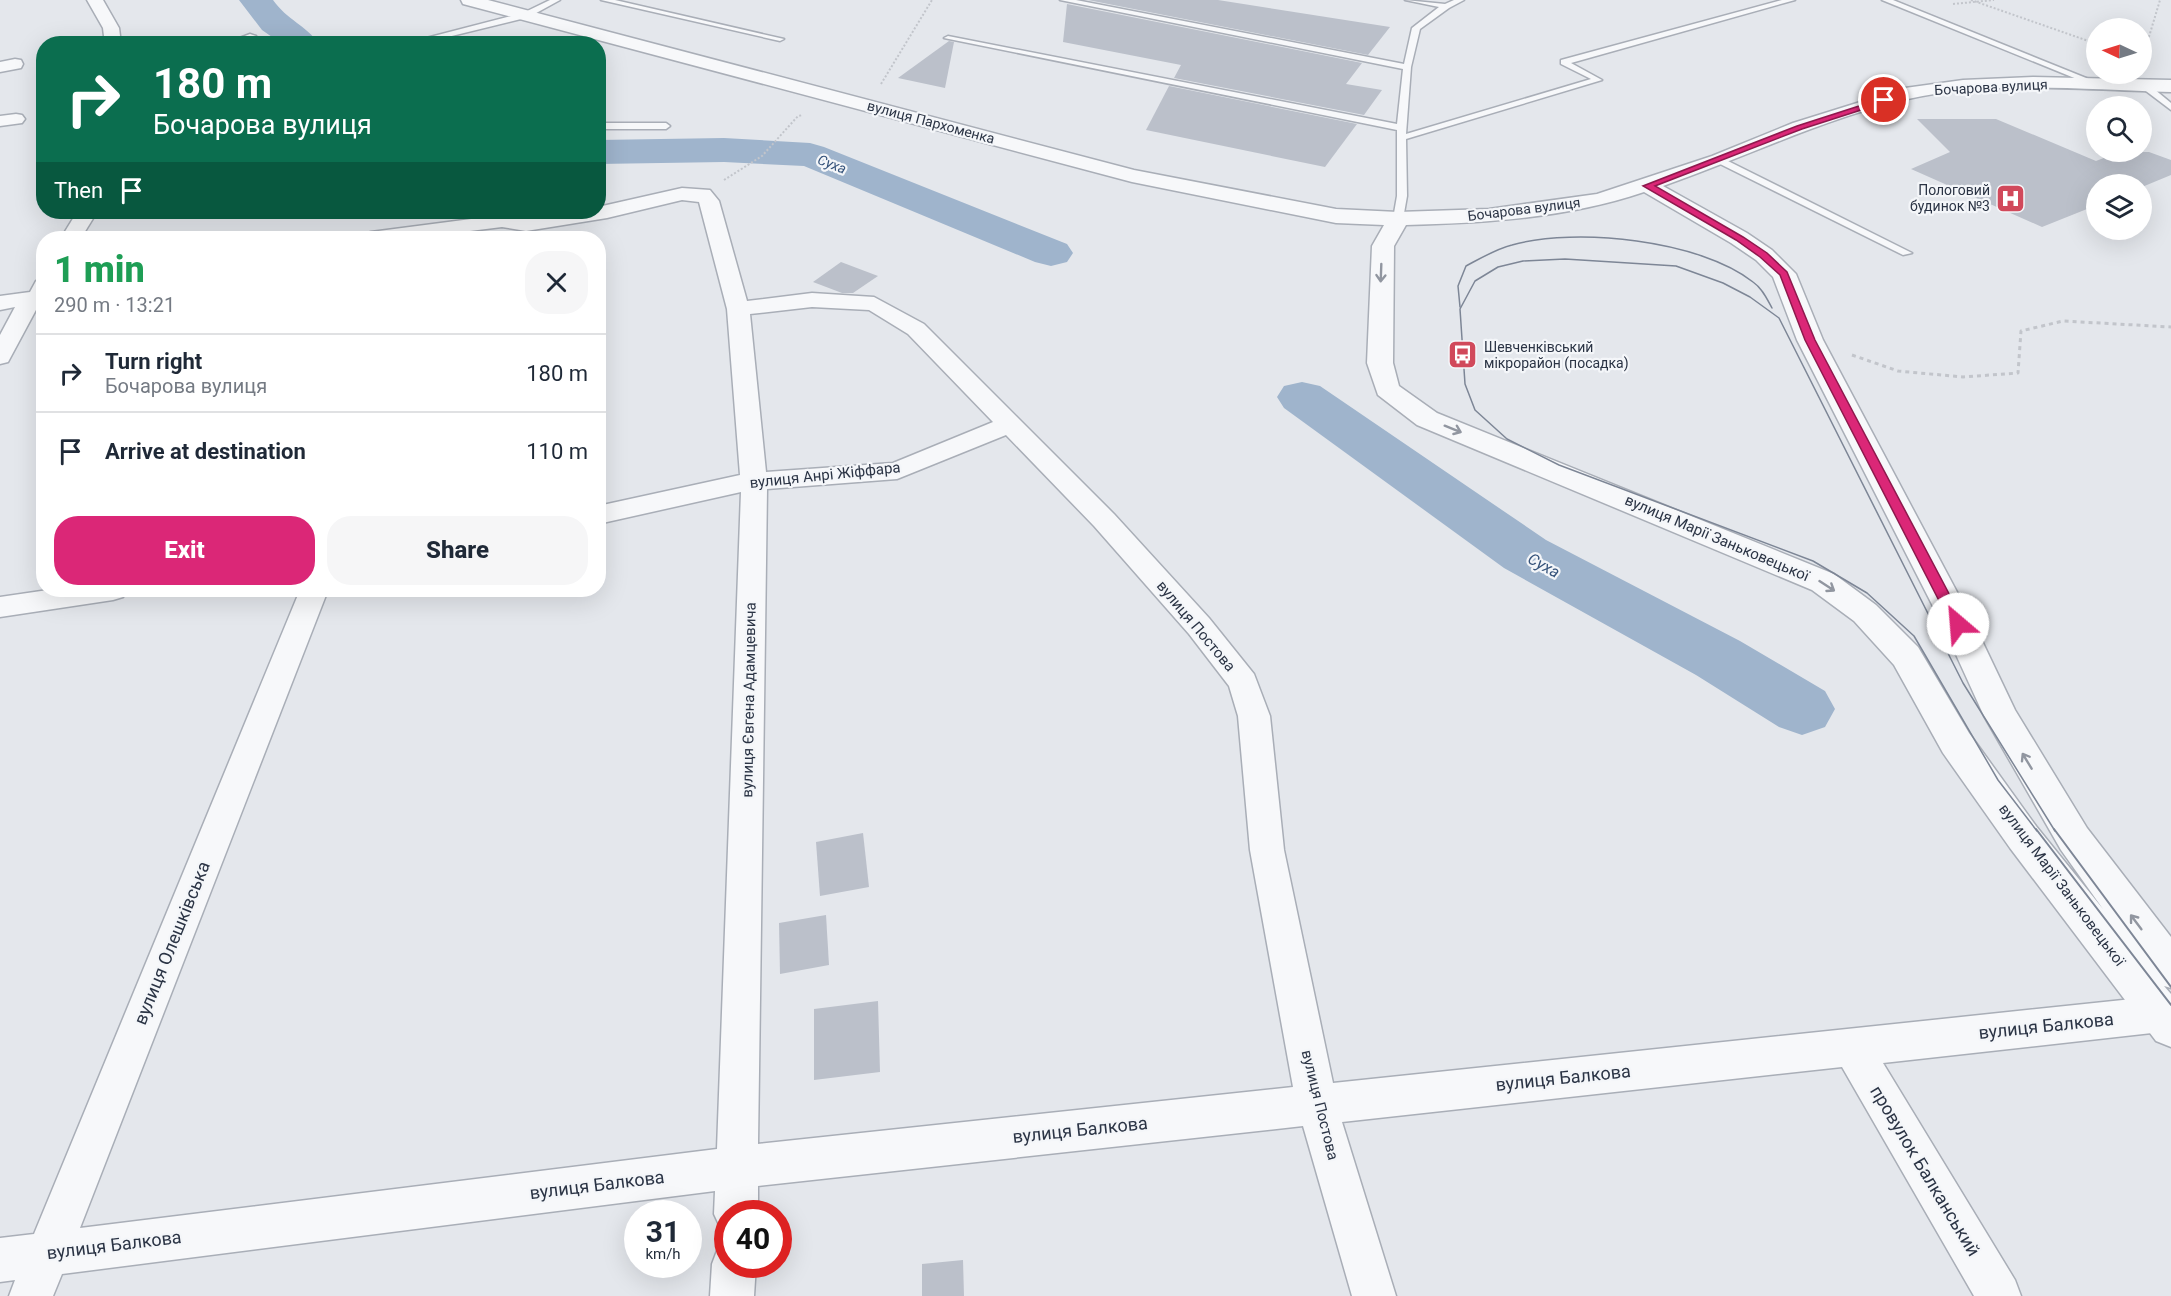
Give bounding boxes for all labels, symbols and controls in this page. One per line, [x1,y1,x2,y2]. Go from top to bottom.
north arrow [2086,18,2152,84]
map controls [2086,18,2152,240]
text: 180 m [153,59,272,108]
icon: right [54,60,132,138]
pin [1858,74,1909,125]
street label: Бочарова вулиця [1934,76,2048,98]
icon: arrive [1867,83,1900,116]
button: search [2086,96,2152,162]
street label: вулиця Пархоменка [866,97,996,147]
text: Бочарова вулиця [153,109,372,141]
water label: Суха [815,151,849,177]
icon: arrive [115,174,148,207]
button: layers [2086,174,2152,240]
text: Then [54,178,103,203]
place label: Пологовий будинок №3 [1910,182,1990,214]
hospital icon: Пологовий будинок №3 [1995,182,2027,214]
street label: Бочарова вулиця [1467,194,1581,224]
text: 1 min [54,249,145,291]
button: close [525,251,588,314]
one-way arrow [1376,263,1387,283]
text: 290 m · 13:21 [54,293,175,317]
bus stop icon: Шевченківський мікрорайон (посадка) [1447,339,1479,371]
place label: Шевченківський мікрорайон (посадка) [1484,339,1629,372]
text: Turn right [105,349,202,374]
icon: right [54,357,87,390]
text: 180 m [526,361,588,386]
text: Бочарова вулиця [105,374,267,398]
one-way arrow [1443,424,1462,435]
icon: arrive [54,435,87,468]
text: Arrive at destination [105,439,306,464]
text: 110 m [526,439,588,464]
street label: вулиця Анрі Жіффара [749,458,901,492]
street label: вулиця Марії Заньковецької [1622,491,1813,586]
button: Exit [54,516,315,585]
button: Share [327,516,588,585]
water label: Суха [1524,549,1563,582]
street label: вулиця Постова [1153,577,1239,675]
one-way arrow [1818,579,1835,592]
position arrow [1926,592,1990,656]
street label: вулиця Євгена Адамцевича [738,602,760,798]
one-way arrow [2021,753,2033,770]
street label: вулиця Марії Заньковецької [1995,800,2130,971]
street label: вулиця Олешківська [129,858,214,1028]
one-way arrow [2130,915,2142,931]
street label: вулиця Балкова [1977,1008,2115,1043]
street label: вулиця Постова [1298,1048,1342,1162]
street label: вулиця Балкова [1494,1060,1632,1095]
street label: провулок Балканський [1866,1082,1985,1260]
street label: вулиця Балкова [1011,1112,1149,1147]
street label: вулиця Балкова [528,1166,666,1203]
speed limit sign: 40 [714,1200,792,1278]
text: 31 [646,1214,680,1249]
street label: вулиця Балкова [45,1226,183,1263]
text: km/h [645,1245,681,1263]

